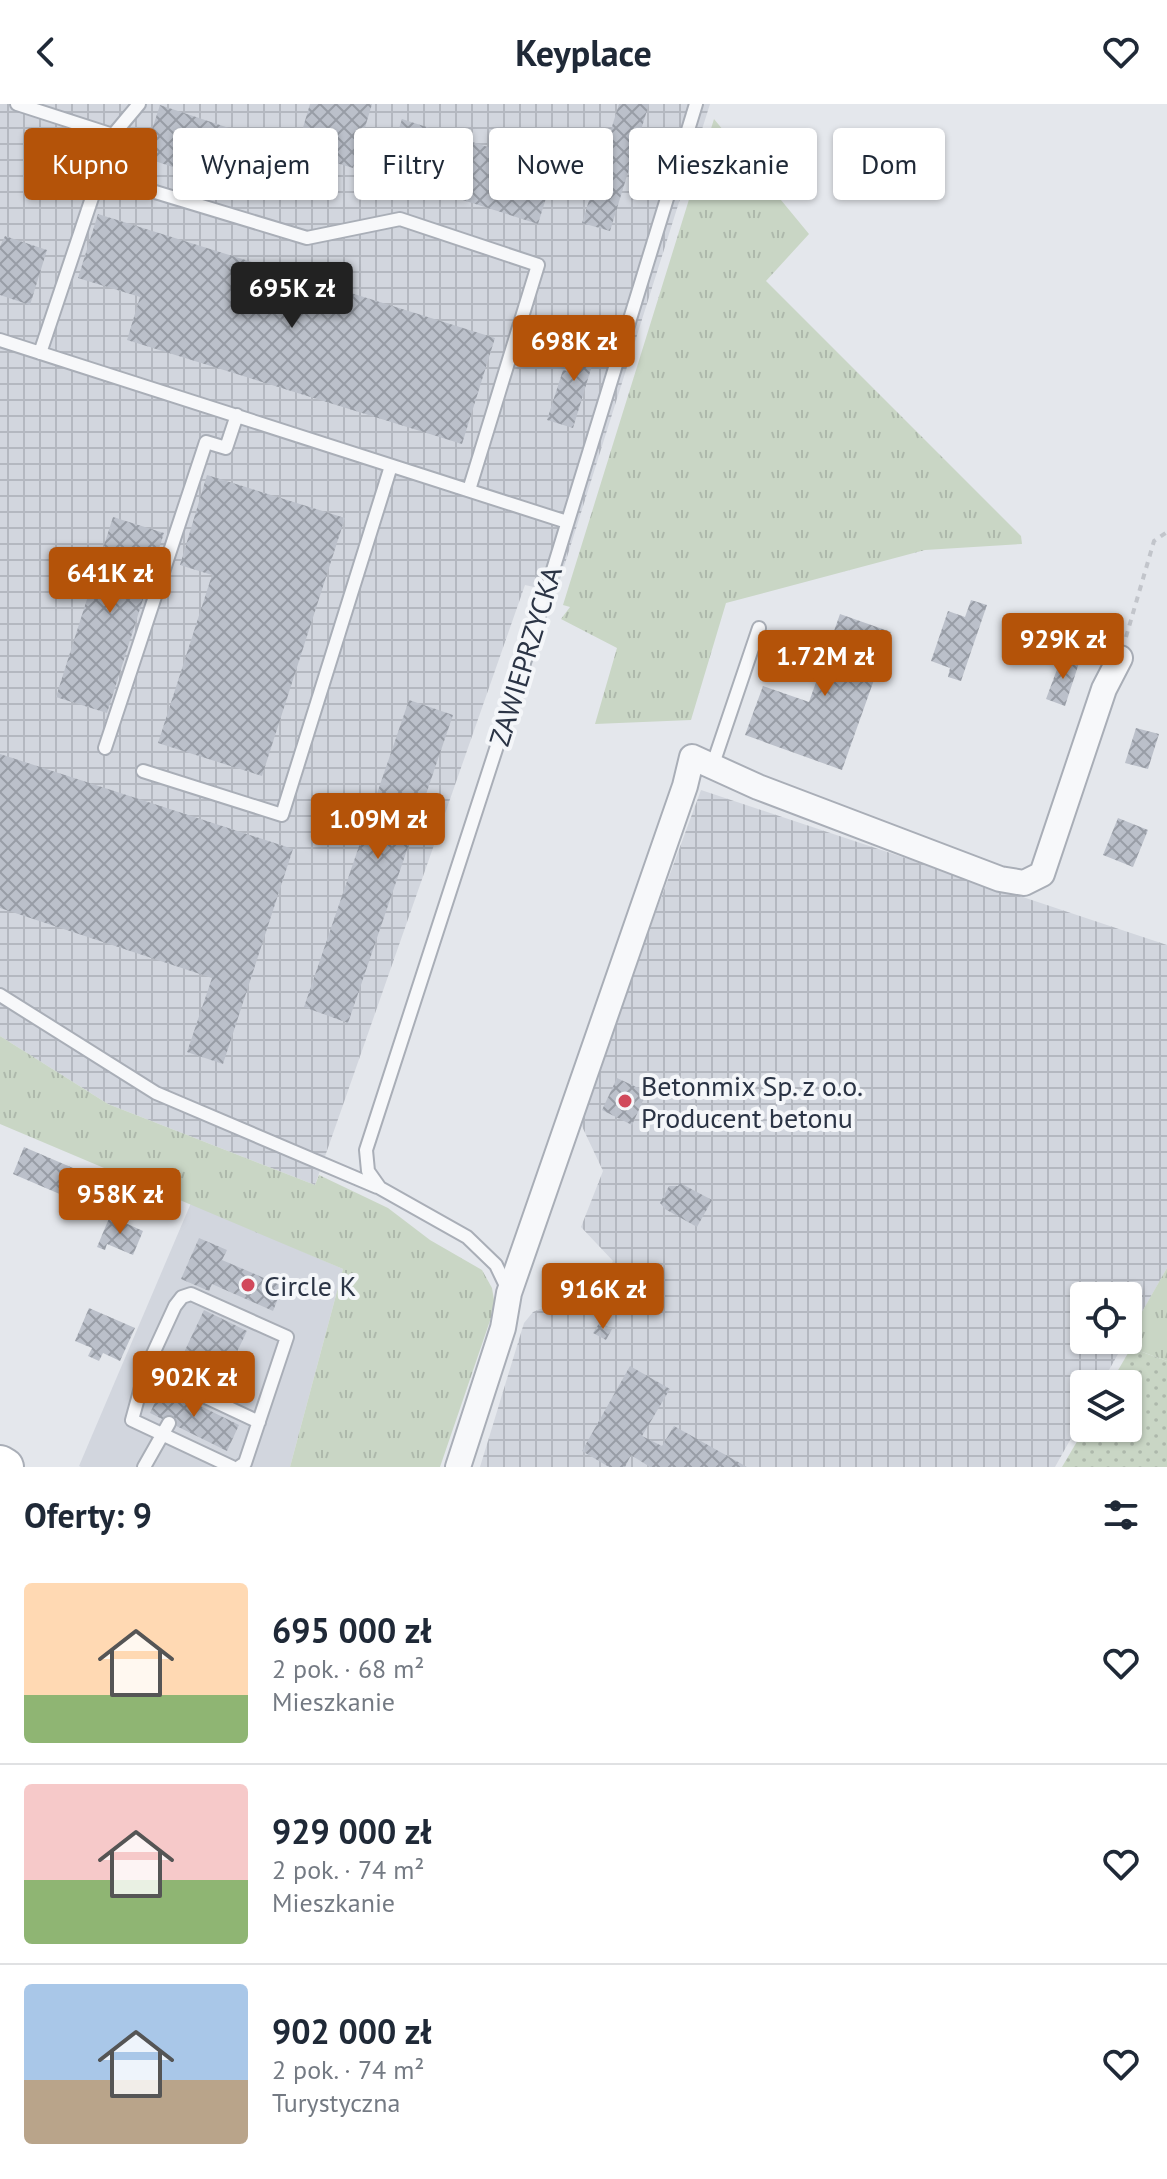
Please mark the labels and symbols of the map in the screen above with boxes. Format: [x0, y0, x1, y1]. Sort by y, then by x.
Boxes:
pin: 695K zł [218, 262, 366, 330]
pin: 698K zł [500, 315, 648, 383]
pin: 641K zł [36, 547, 184, 615]
street label: ZAWIEPRZYCKA [480, 561, 570, 750]
pin: 929K zł [989, 613, 1137, 681]
pin: 1.72M zł [742, 630, 908, 698]
pin: 1.09M zł [295, 793, 461, 861]
place label: Betonmix Sp. z o.o. Producent betonu [641, 1067, 863, 1136]
marker: Betonmix Sp. z o.o. Producent betonu [616, 1092, 634, 1110]
pin: 958K zł [46, 1168, 194, 1236]
pin: 916K zł [529, 1263, 677, 1331]
place label: Circle K [264, 1267, 357, 1304]
marker: Circle K [239, 1276, 257, 1294]
pin: 902K zł [120, 1351, 268, 1419]

